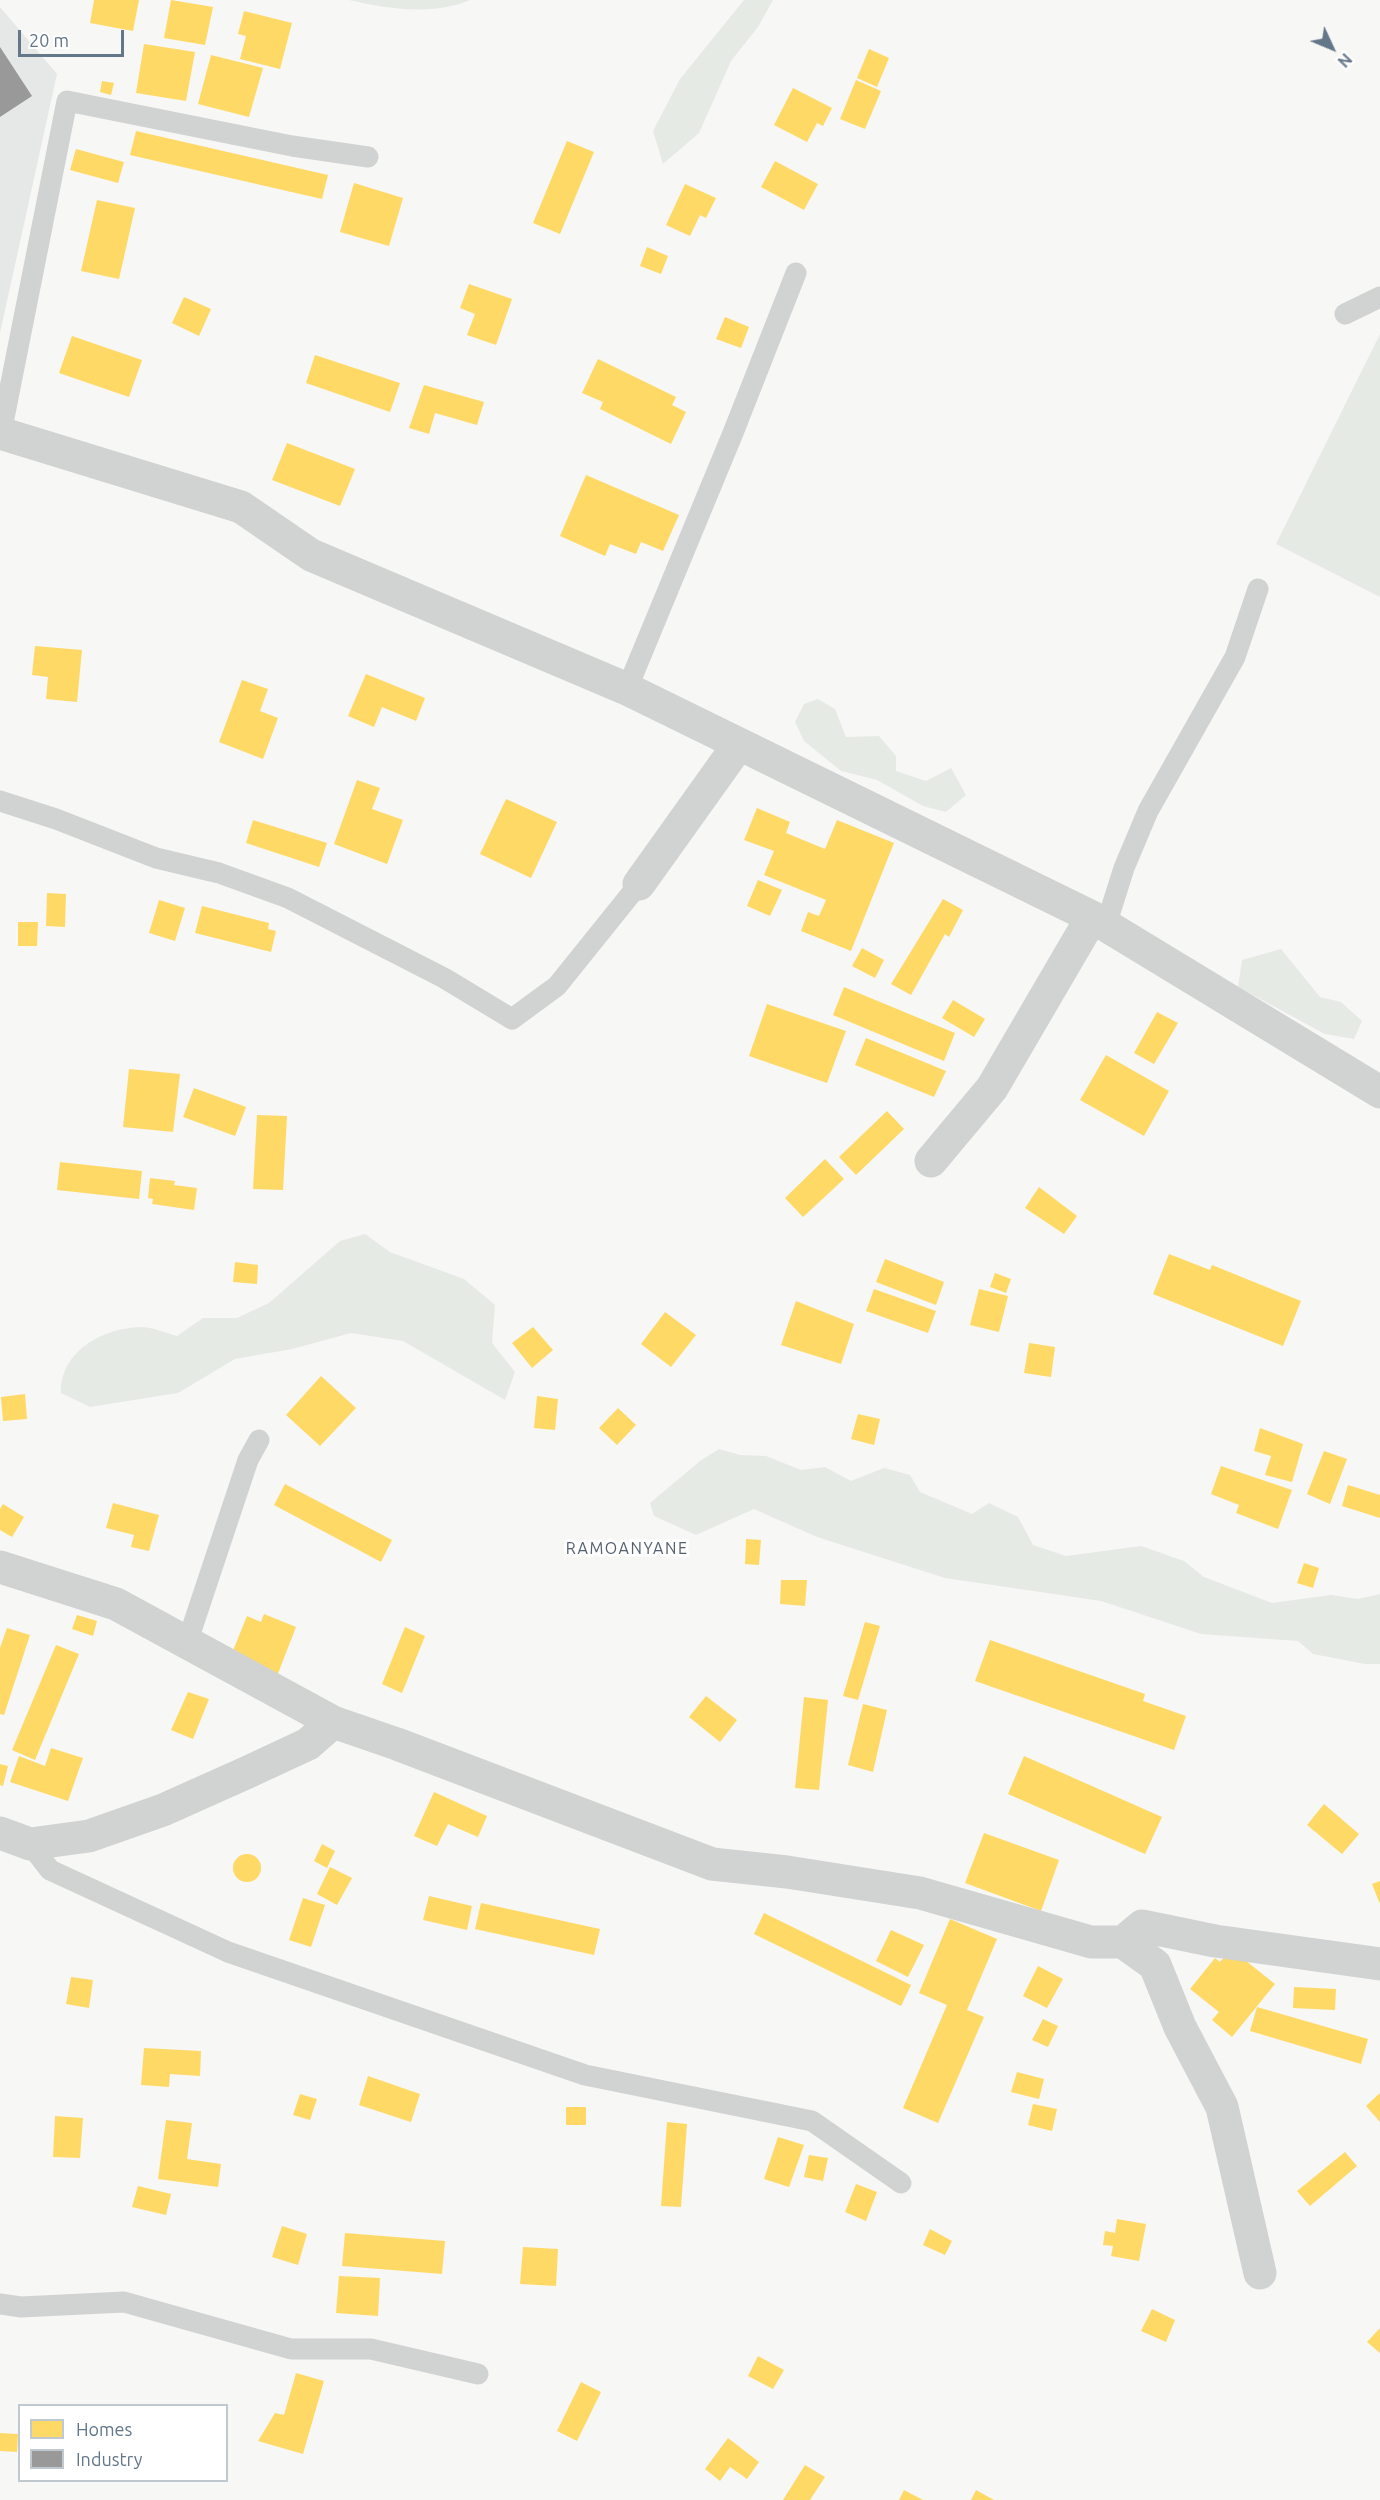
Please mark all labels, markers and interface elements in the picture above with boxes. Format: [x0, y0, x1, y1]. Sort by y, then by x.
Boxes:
scale bar [21, 18, 128, 56]
north arrow [1302, 18, 1362, 78]
text: 20 m [29, 30, 69, 50]
text: N [1334, 50, 1356, 71]
district label: RAMOANYANE [566, 1539, 688, 1559]
legend [18, 2404, 228, 2482]
text: Homes [76, 2419, 132, 2439]
text: Industry [76, 2449, 142, 2469]

